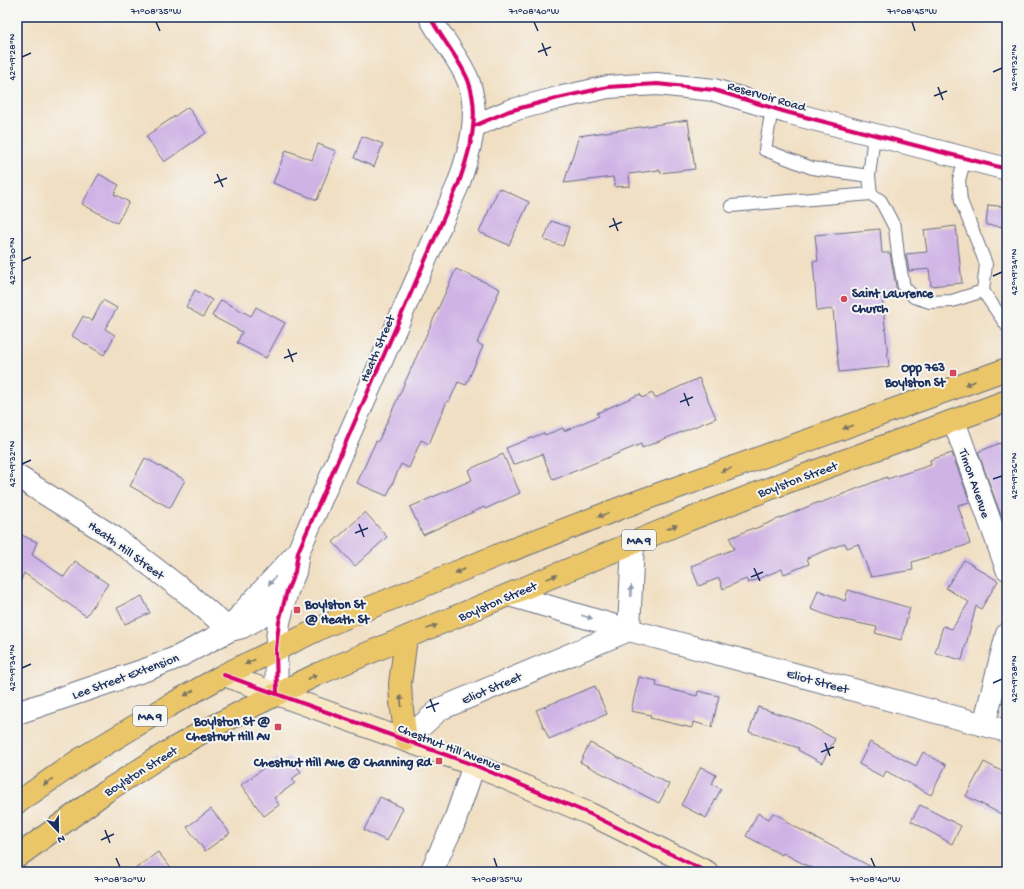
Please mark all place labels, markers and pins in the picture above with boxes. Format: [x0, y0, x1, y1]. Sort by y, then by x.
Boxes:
place label: Saint Lawrence Church [851, 287, 935, 317]
marker: Saint Lawrence Church [839, 294, 849, 304]
place label: Opp 763 Boylston St [884, 361, 947, 391]
marker: Opp 763 Boylston St [948, 368, 958, 378]
place label: Boylston St @ Heath St [304, 598, 371, 628]
marker: Boylston St @ Heath St [292, 605, 302, 615]
place label: Boylston St @ Chestnut Hill Av [185, 715, 270, 745]
marker: Boylston St @ Chestnut Hill Av [273, 722, 283, 732]
place label: Chestnut Hill Ave @ Channing Rd [253, 756, 432, 771]
marker: Chestnut Hill Ave @ Channing Rd [434, 756, 444, 766]

